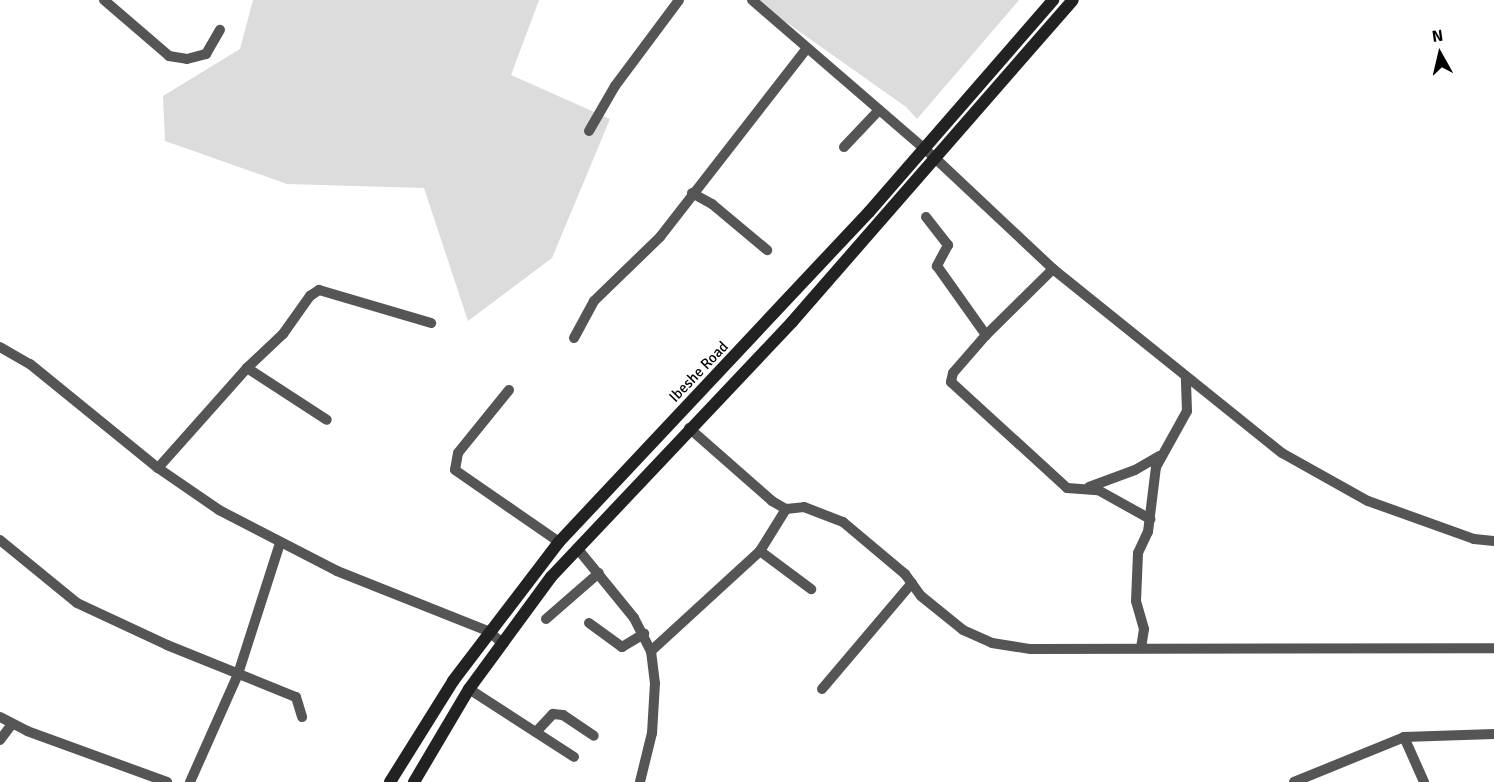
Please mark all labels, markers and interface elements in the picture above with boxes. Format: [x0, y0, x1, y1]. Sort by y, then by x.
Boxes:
north arrow [1410, 24, 1470, 84]
text: N [1431, 25, 1444, 47]
street label: Ibeshe Road [666, 338, 732, 406]

